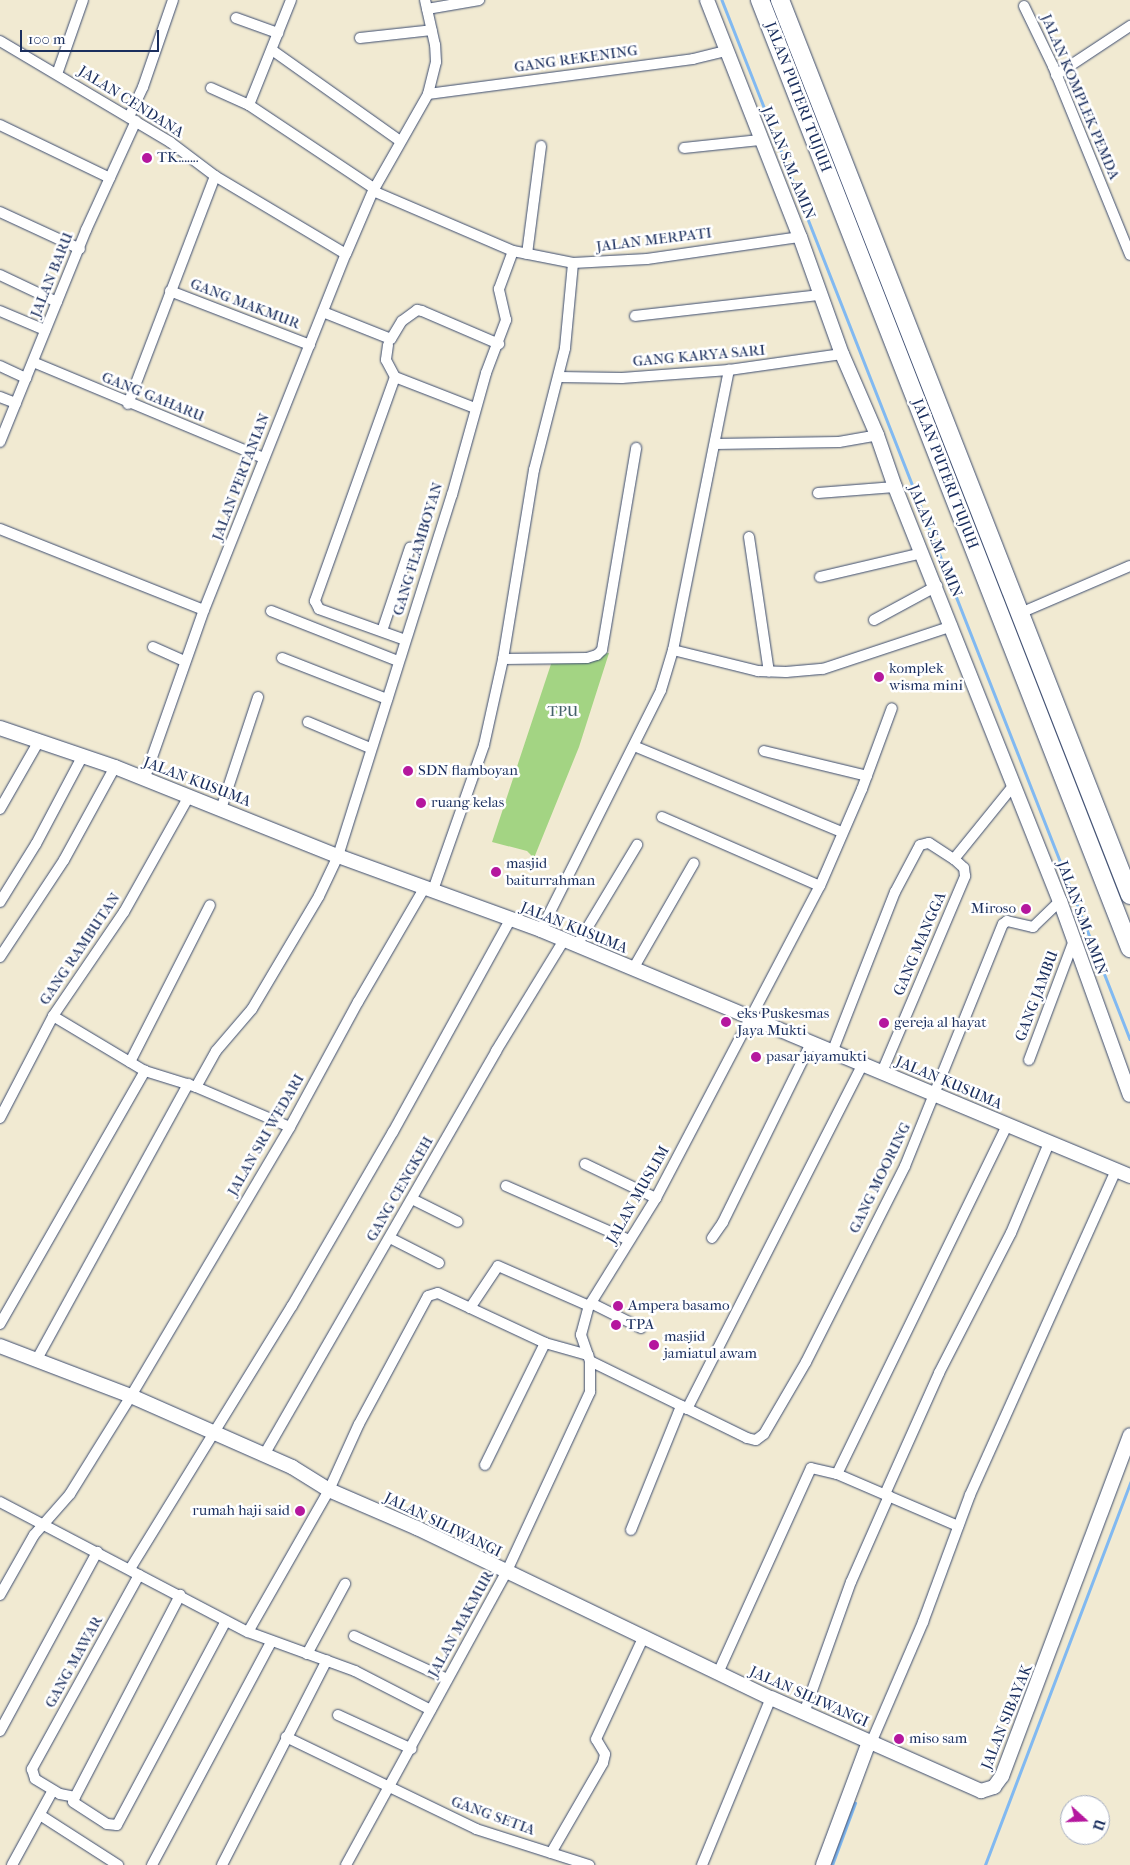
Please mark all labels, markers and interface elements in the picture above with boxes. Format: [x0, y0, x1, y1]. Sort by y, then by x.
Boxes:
street label: JALAN KOMPLEK PEMDA [1037, 11, 1123, 183]
street label: JALAN PUTERI TUJUH [761, 19, 835, 175]
scale bar [22, 20, 161, 52]
text: 100 m [28, 30, 66, 48]
street label: GANG REKENING [513, 41, 639, 77]
street label: JALAN CENDANA [75, 62, 187, 142]
street label: JALAN S.M. AMIN [757, 104, 819, 222]
place label: TK....... [157, 149, 199, 167]
marker: TK....... [141, 152, 153, 164]
street label: JALAN MERPATI [595, 224, 713, 256]
street label: JALAN BARU [27, 230, 77, 320]
street label: GANG MAKMUR [188, 275, 302, 333]
street label: GANG KARYA SARI [632, 341, 766, 371]
street label: GANG GAHARU [99, 368, 207, 426]
street label: JALAN PUTERI TUJUH [908, 396, 982, 552]
street label: JALAN PERTANIAN [208, 411, 274, 543]
street label: GANG FLAMBOYAN [389, 480, 447, 618]
street label: JALAN S.M. AMIN [904, 482, 966, 600]
place label: komplek wisma mini [889, 659, 963, 694]
marker: komplek wisma mini [873, 671, 885, 683]
park label: TPU [548, 703, 578, 721]
street label: JALAN KUSUMA [141, 753, 253, 811]
place label: SDN flamboyan [418, 762, 518, 780]
marker: SDN flamboyan [402, 765, 414, 777]
place label: ruang kelas [431, 794, 504, 812]
marker: ruang kelas [415, 797, 427, 809]
place label: masjid baiturrahman [506, 854, 595, 889]
street label: JALAN S.M. AMIN [1053, 859, 1111, 977]
marker: masjid baiturrahman [490, 866, 502, 878]
street label: GANG RAMBUTAN [36, 889, 124, 1009]
street label: GANG MANGGA [890, 889, 950, 999]
street label: JALAN KUSUMA [518, 898, 630, 958]
place label: Miroso [971, 900, 1016, 918]
marker: Miroso [1020, 903, 1032, 915]
street label: GANG JAMBU [1011, 948, 1063, 1044]
place label: eks Puskesmas Jaya Mukti [737, 1004, 829, 1039]
place label: gereja al hayat [894, 1014, 987, 1032]
marker: eks Puskesmas Jaya Mukti [719, 1015, 733, 1029]
marker: gereja al hayat [878, 1017, 890, 1029]
place label: pasar jayamukti [766, 1048, 867, 1066]
marker: pasar jayamukti [750, 1051, 762, 1063]
street label: JALAN KUSUMA [893, 1052, 1005, 1114]
street label: JALAN SRI WEDARI [224, 1071, 308, 1199]
street label: GANG MOORING [845, 1120, 915, 1236]
street label: GANG CENGKEH [363, 1133, 437, 1245]
street label: JALAN MUSLIM [603, 1143, 673, 1247]
place label: Ampera basamo [628, 1297, 730, 1315]
marker: Ampera basamo [612, 1300, 624, 1312]
place label: TPA [626, 1316, 654, 1334]
marker: TPA [610, 1319, 622, 1331]
place label: masjid jamiatul awam [664, 1327, 757, 1362]
marker: masjid jamiatul awam [648, 1339, 660, 1351]
street label: JALAN SILIWANGI [381, 1489, 505, 1561]
place label: rumah haji said [192, 1502, 290, 1520]
marker: rumah haji said [294, 1505, 306, 1517]
street label: JALAN MAKMUR [424, 1567, 498, 1681]
street label: GANG MAWAR [41, 1613, 107, 1711]
street label: JALAN SIBAYAK [978, 1662, 1036, 1772]
street label: JALAN SILIWANGI [747, 1663, 871, 1731]
place label: miso sam [909, 1730, 967, 1748]
marker: miso sam [893, 1733, 905, 1745]
street label: GANG SETIA [449, 1792, 537, 1840]
north arrow [1060, 1795, 1110, 1845]
text: U [1089, 1817, 1108, 1833]

